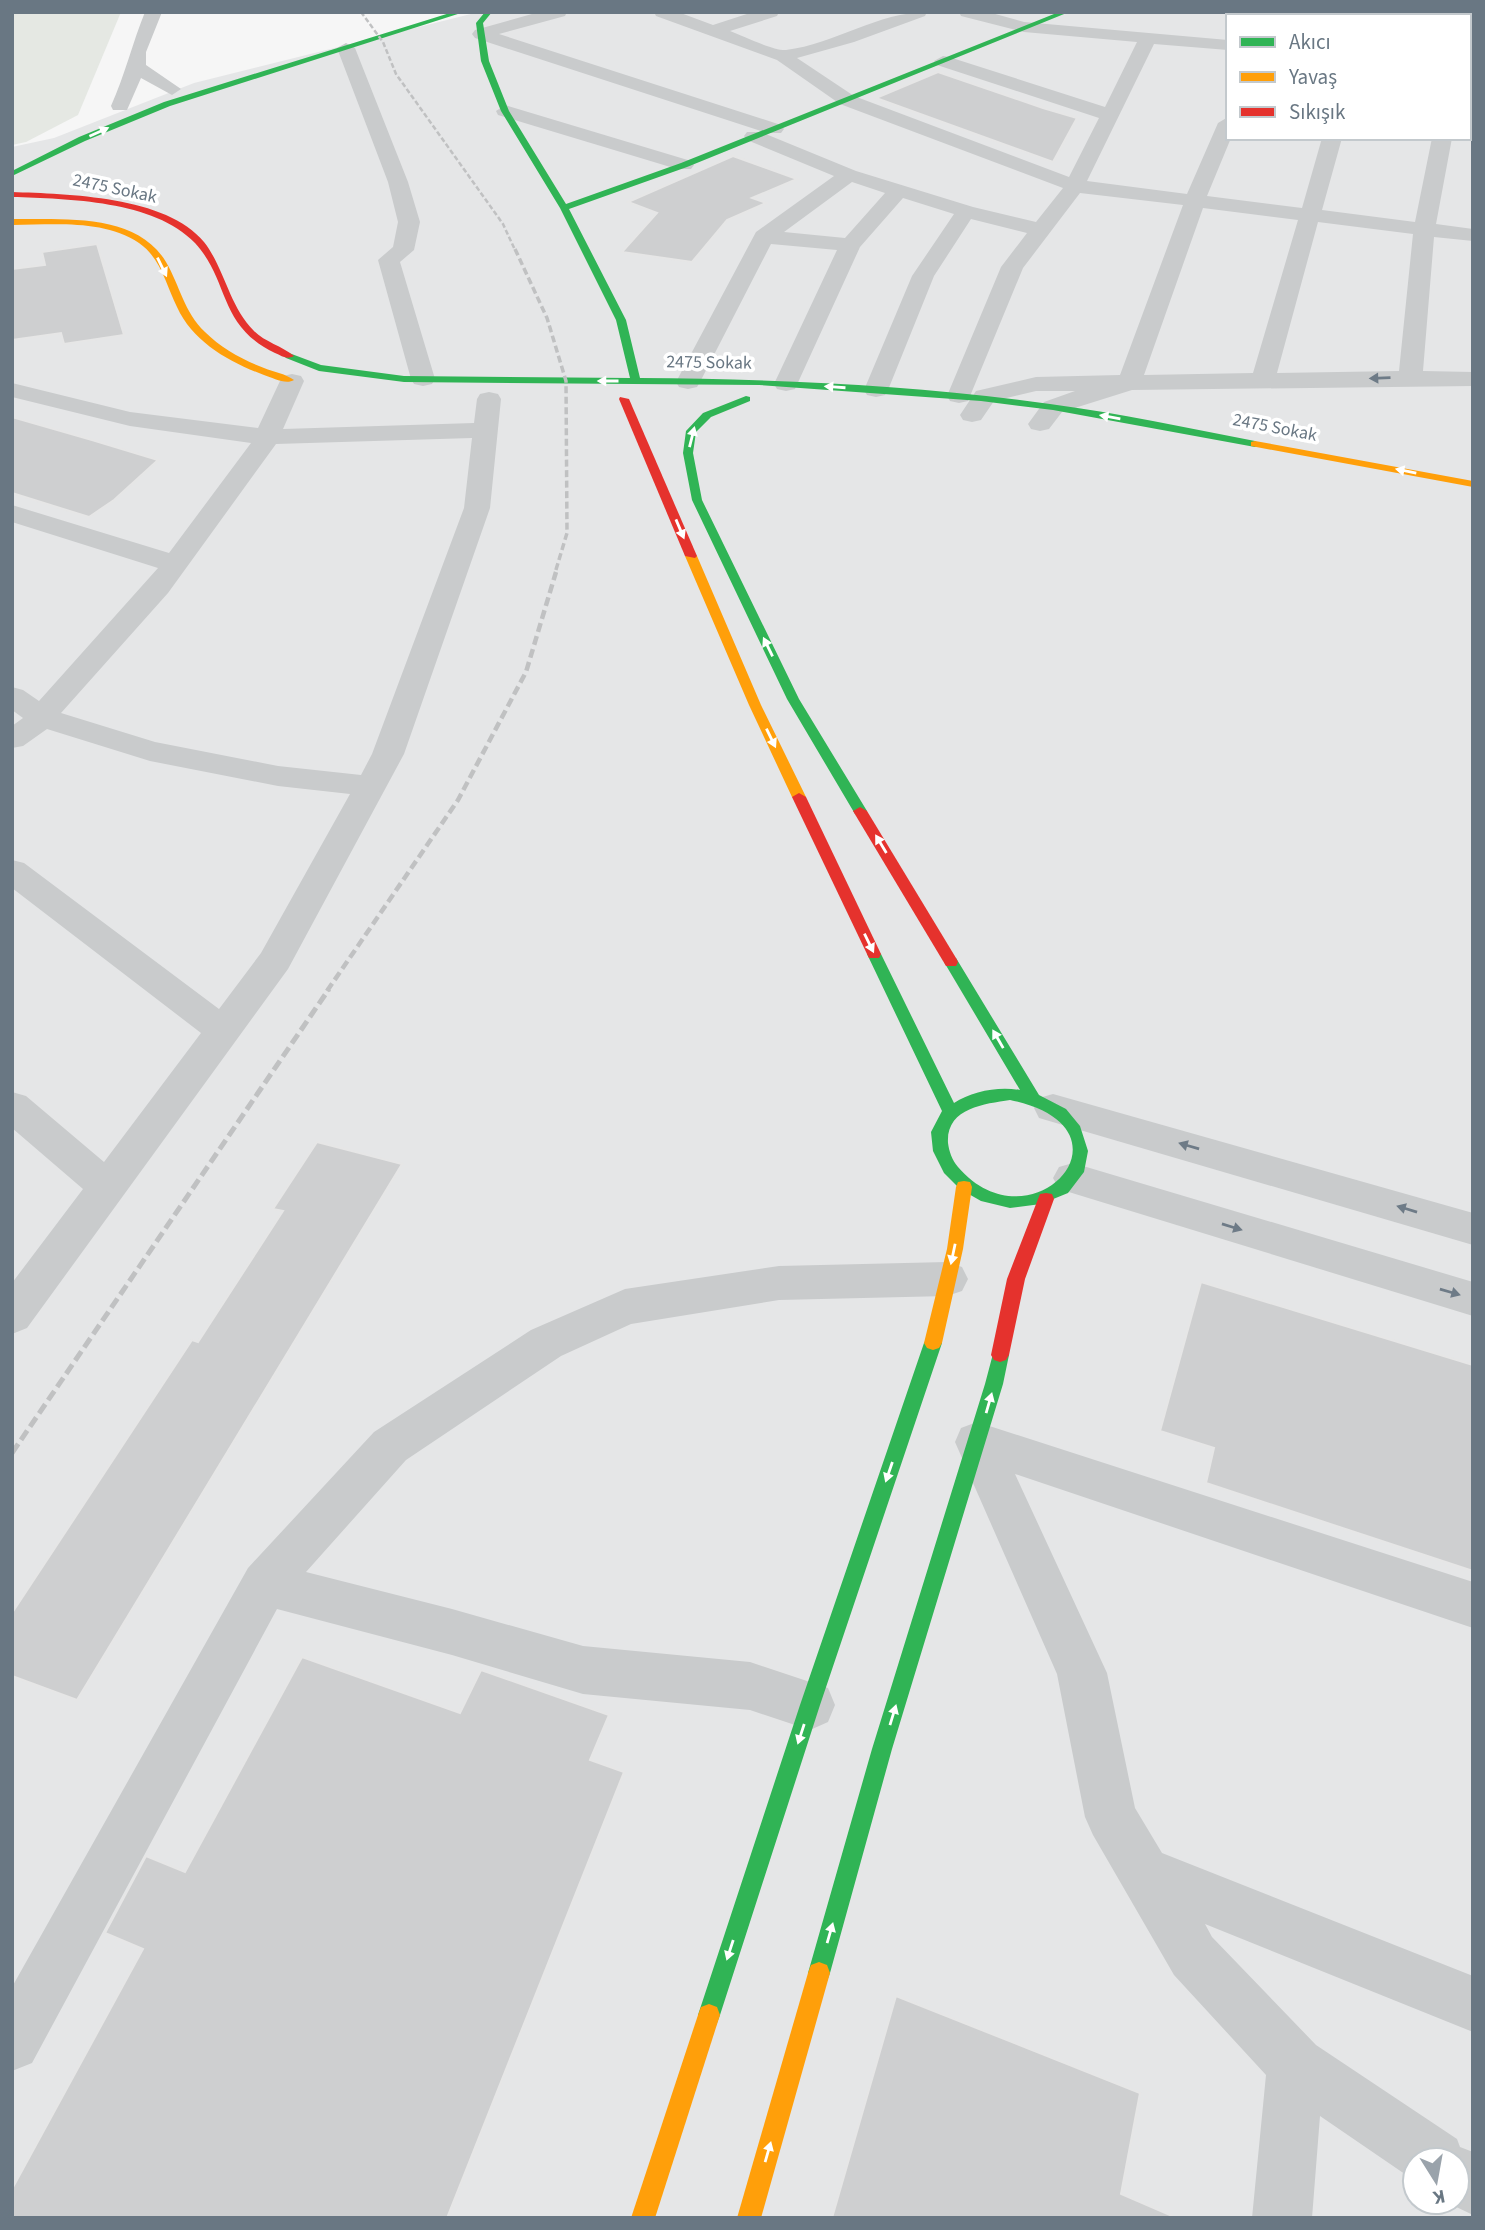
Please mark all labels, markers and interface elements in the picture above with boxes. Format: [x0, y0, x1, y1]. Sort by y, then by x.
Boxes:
legend [1226, 14, 1471, 140]
text: Akıcı [1289, 27, 1331, 57]
text: Yavaş [1288, 62, 1337, 92]
text: Sıkışık [1289, 97, 1346, 127]
one-way arrow [89, 126, 110, 137]
street label: 2475 Sokak [70, 167, 159, 210]
one-way arrow [157, 257, 168, 277]
street label: 2475 Sokak [666, 349, 752, 376]
one-way arrow [1369, 373, 1391, 384]
one-way arrow [596, 375, 618, 387]
one-way arrow [824, 382, 846, 393]
street label: 2475 Sokak [1231, 407, 1319, 448]
one-way arrow [1098, 411, 1120, 422]
one-way arrow [687, 426, 698, 448]
one-way arrow [1395, 465, 1417, 476]
one-way arrow [674, 519, 685, 540]
one-way arrow [762, 637, 773, 657]
one-way arrow [765, 727, 776, 748]
one-way arrow [875, 834, 887, 853]
one-way arrow [863, 933, 875, 953]
one-way arrow [992, 1029, 1004, 1049]
one-way arrow [1178, 1141, 1199, 1151]
one-way arrow [1397, 1204, 1418, 1214]
one-way arrow [1222, 1222, 1243, 1232]
one-way arrow [948, 1243, 959, 1265]
one-way arrow [1440, 1288, 1461, 1298]
one-way arrow [984, 1393, 994, 1414]
one-way arrow [884, 1462, 894, 1483]
one-way arrow [888, 1704, 898, 1725]
one-way arrow [795, 1723, 805, 1744]
one-way arrow [825, 1922, 836, 1944]
one-way arrow [724, 1940, 735, 1961]
one-way arrow [763, 2141, 774, 2163]
north arrow [1401, 2146, 1471, 2216]
text: K [1430, 2182, 1447, 2211]

